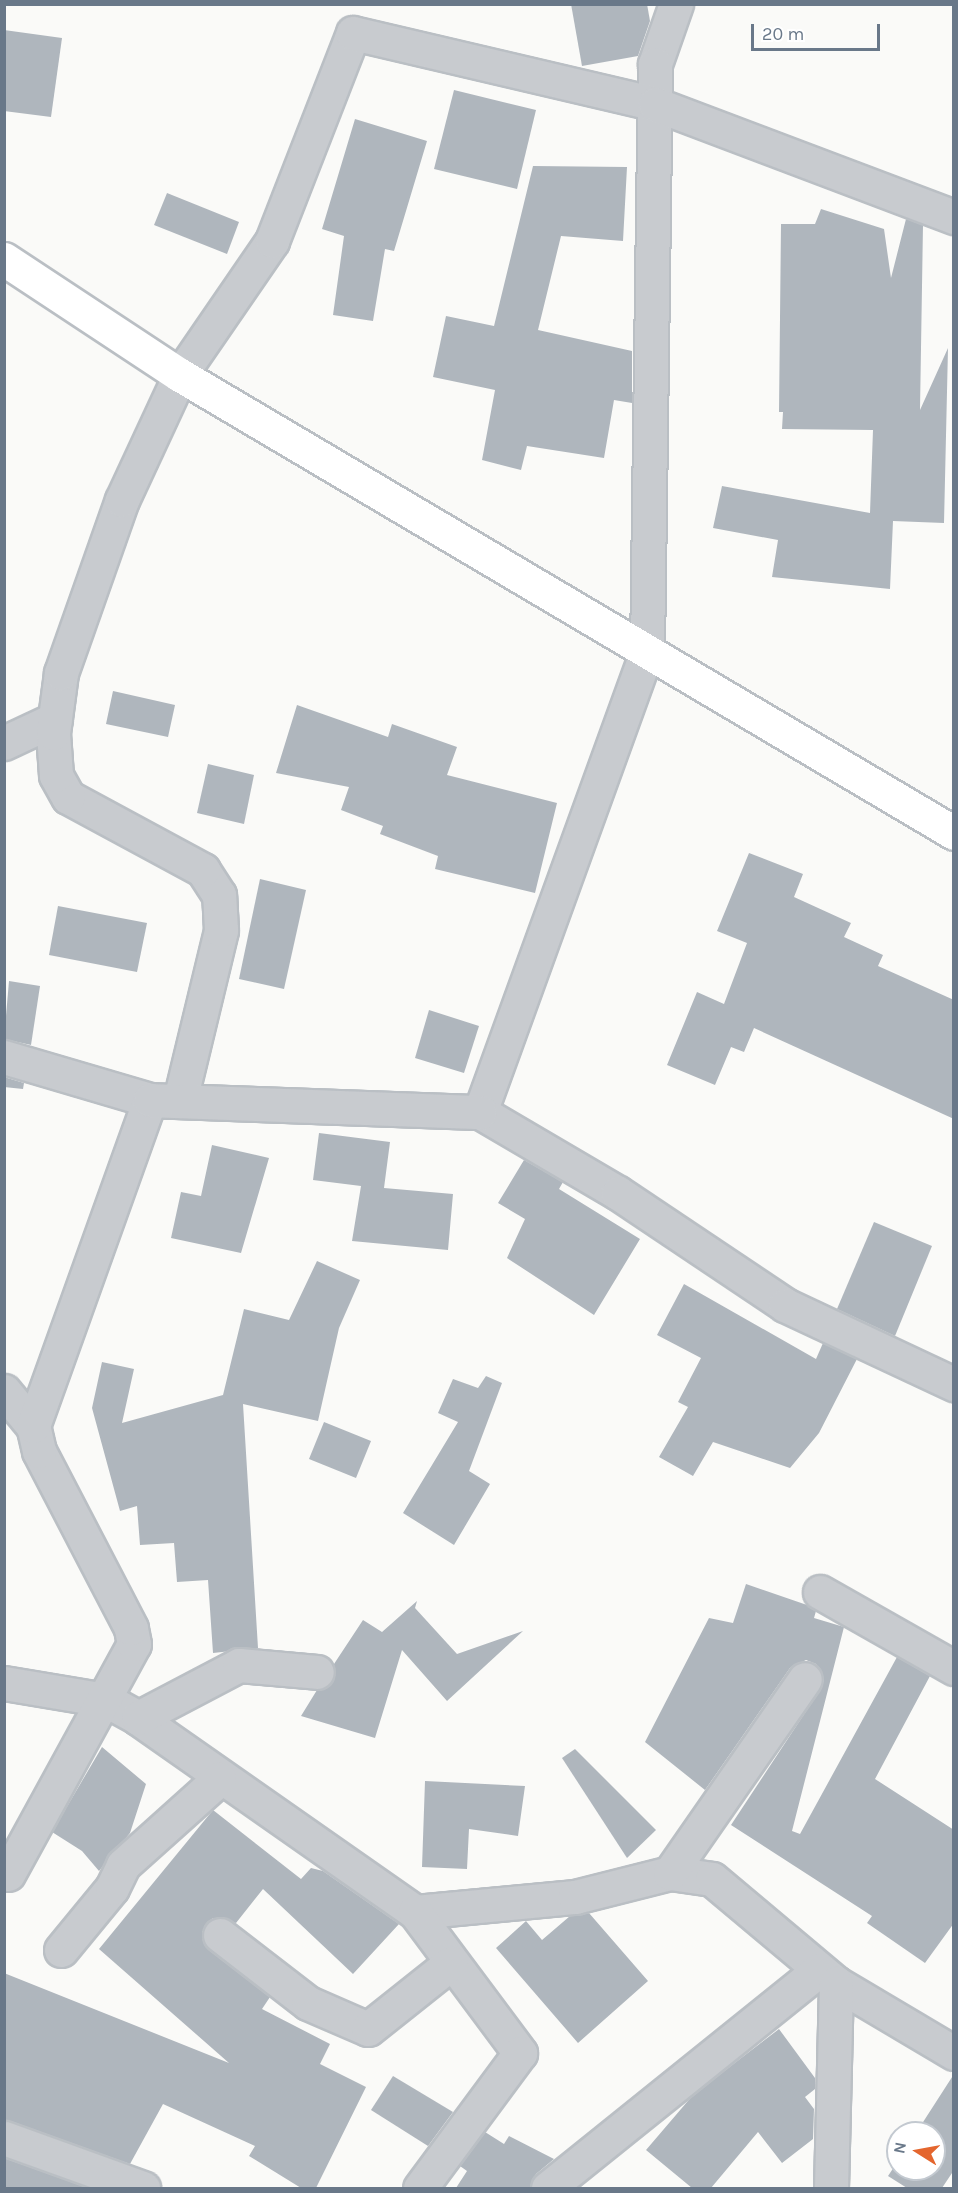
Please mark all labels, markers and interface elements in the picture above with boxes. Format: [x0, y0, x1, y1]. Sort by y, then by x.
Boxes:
scale bar [754, 12, 883, 50]
text: 20 m [762, 23, 804, 45]
north arrow [886, 2121, 946, 2181]
text: N [889, 2140, 910, 2155]

